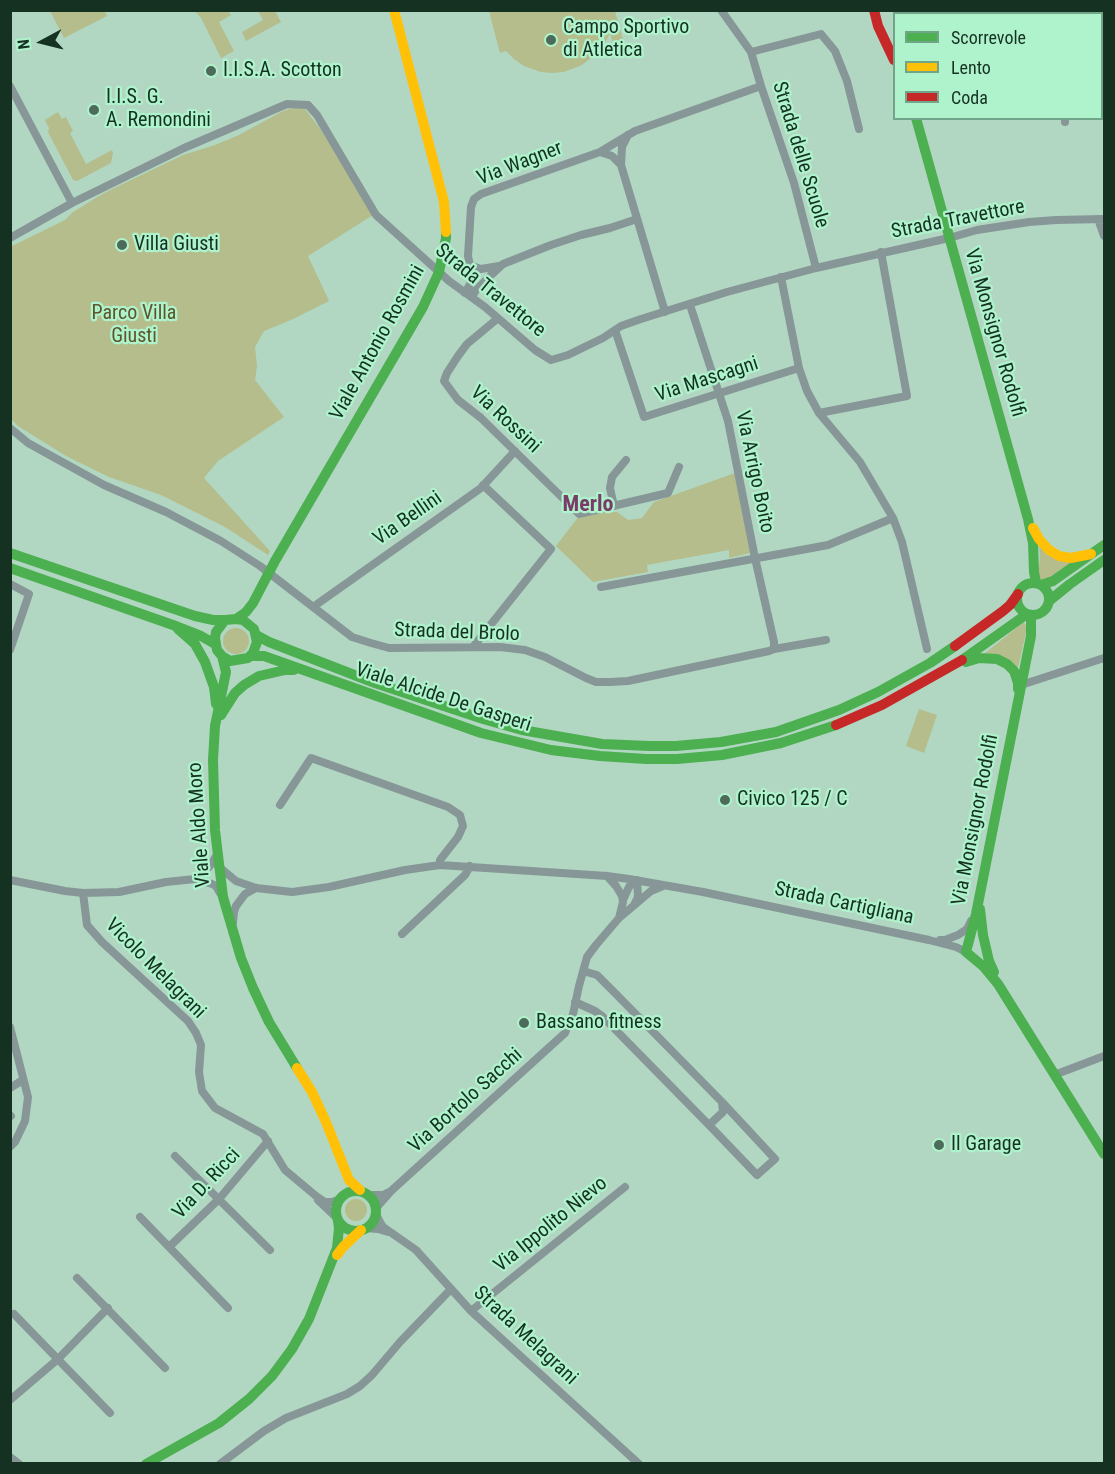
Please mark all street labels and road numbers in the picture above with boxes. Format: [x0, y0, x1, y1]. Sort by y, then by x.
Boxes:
street label: Strada delle Scuole [766, 79, 834, 231]
street label: Via Wagner [474, 137, 566, 191]
street label: Strada Travettore [889, 195, 1027, 245]
street label: Strada Travettore [430, 239, 550, 343]
street label: Via Monsignor Rodolfi [959, 246, 1029, 420]
street label: Viale Antonio Rosmini [325, 261, 431, 425]
street label: Via Mascagni [653, 352, 761, 408]
street label: Via Rossini [465, 381, 545, 459]
street label: Via Arrigo Boito [729, 409, 779, 535]
street label: Via Bellini [369, 487, 447, 551]
street label: Strada del Brolo [394, 619, 520, 647]
street label: Viale Alcide De Gasperi [352, 658, 534, 738]
street label: Via Monsignor Rodolfi [948, 732, 1004, 908]
street label: Viale Aldo Moro [184, 761, 216, 889]
street label: Strada Cartigliana [772, 878, 916, 930]
street label: Vicolo Melagrani [100, 914, 210, 1024]
street label: Via Bortolo Sacchi [404, 1044, 528, 1158]
street label: Via D. Ricci [168, 1143, 246, 1225]
street label: Via Ippolito Nievo [489, 1172, 613, 1278]
street label: Strada Melagrani [468, 1282, 582, 1390]

